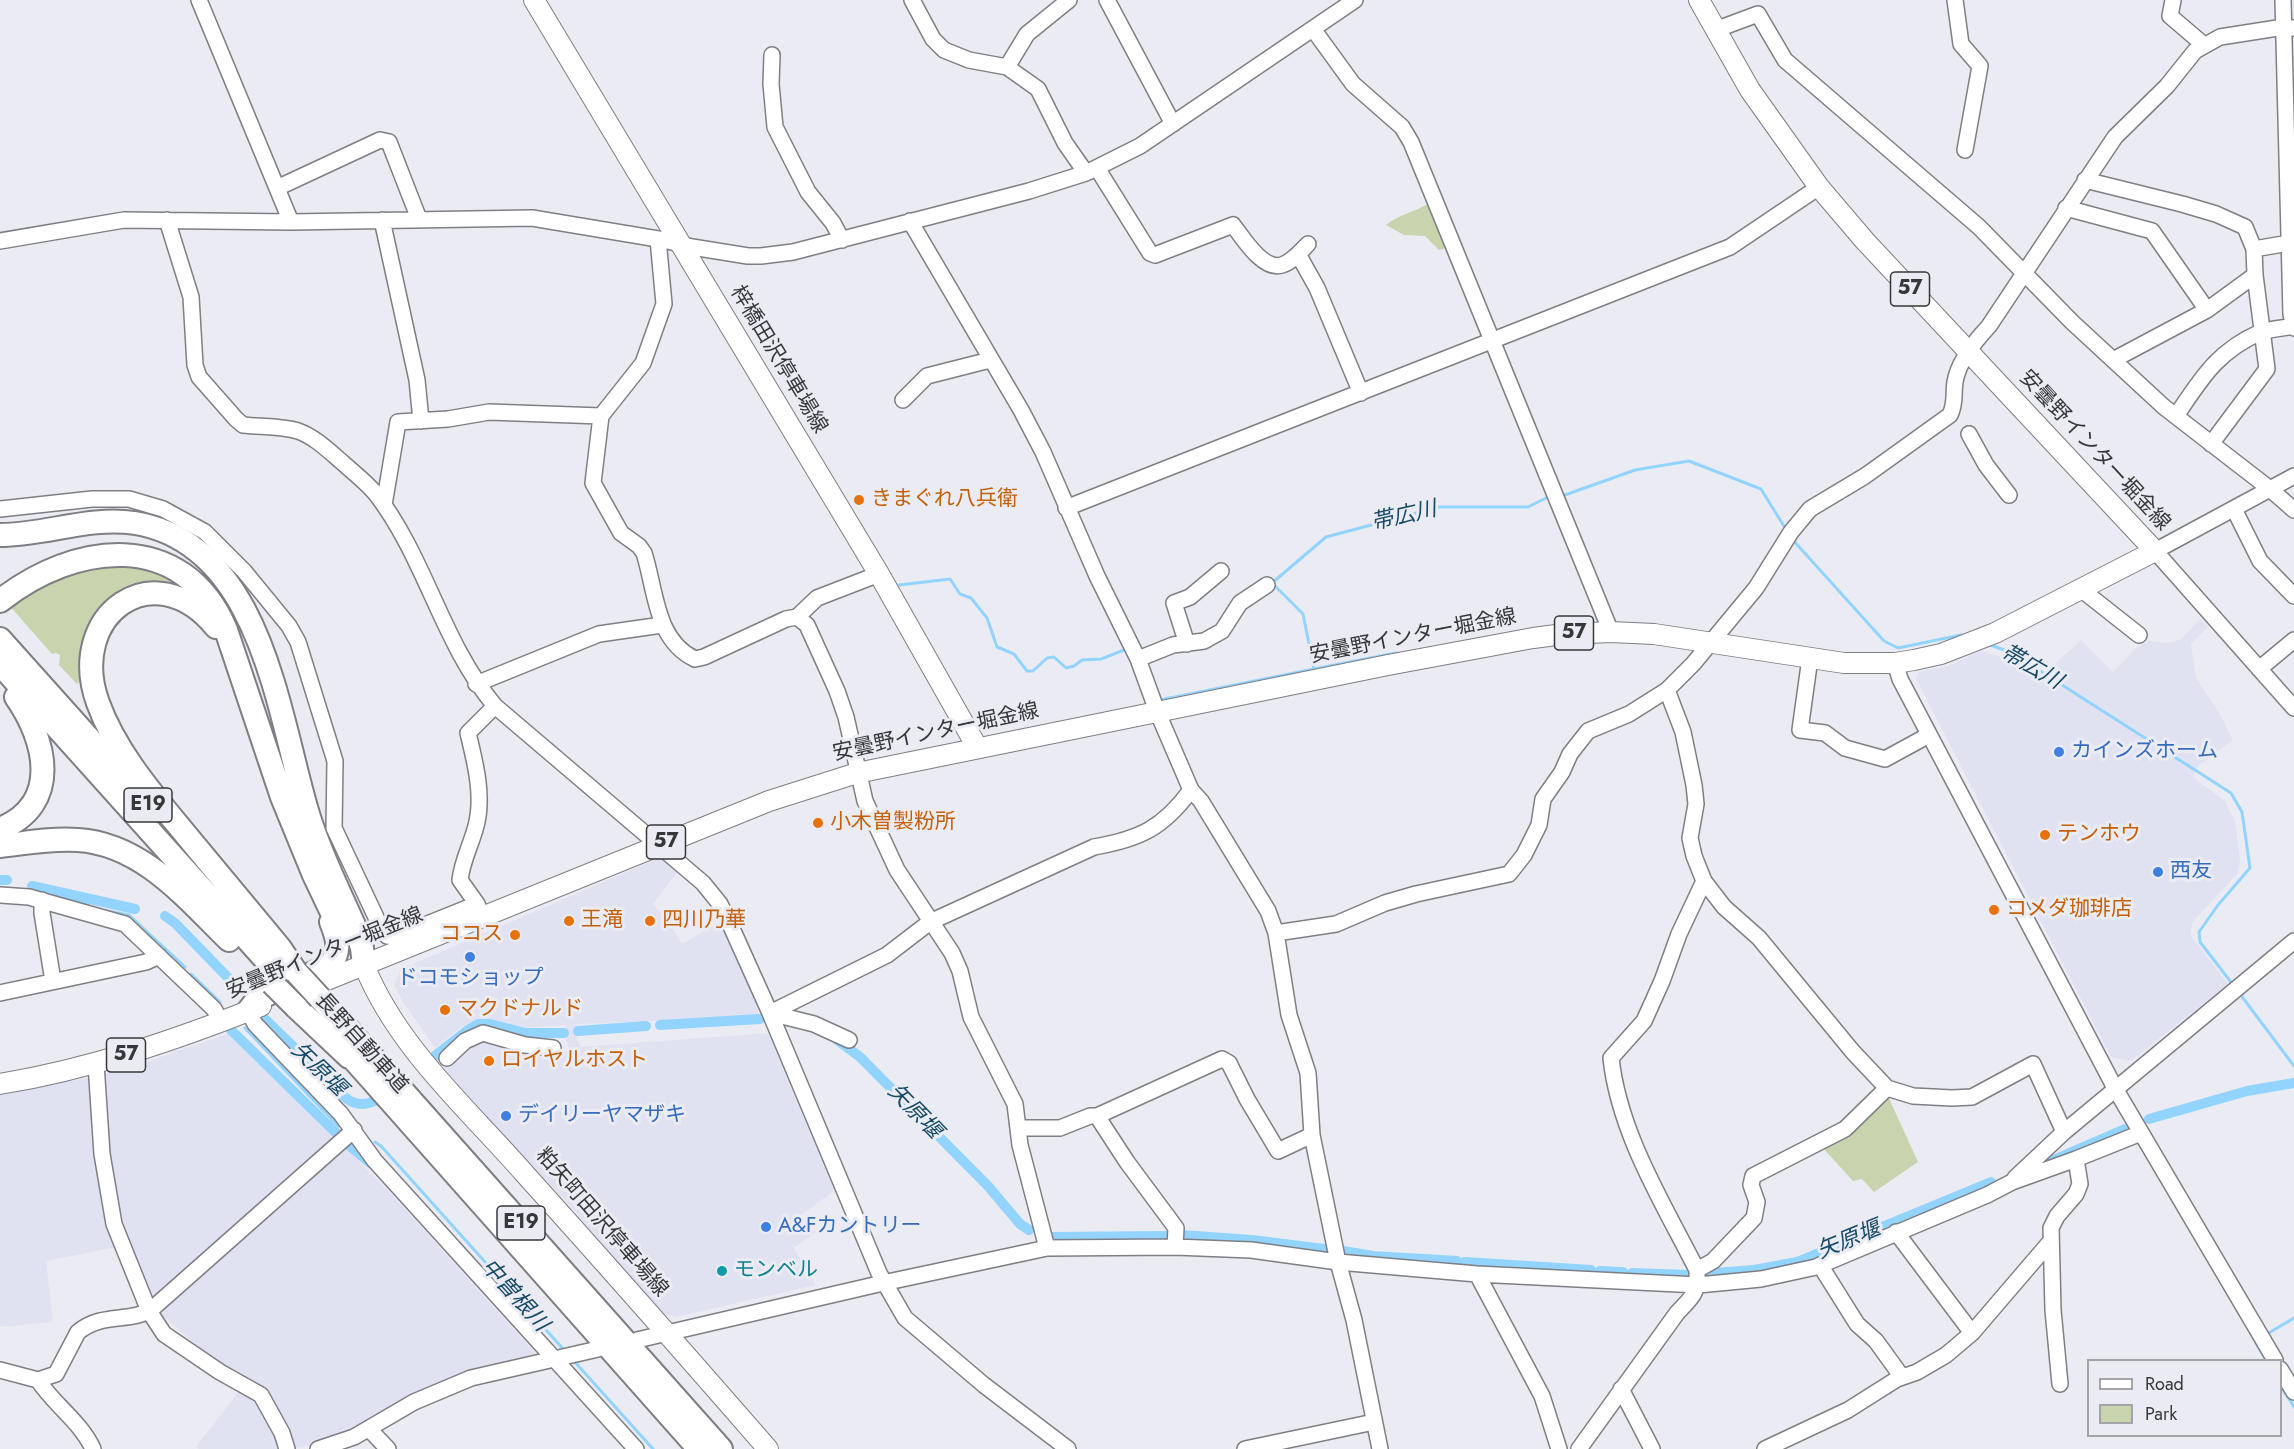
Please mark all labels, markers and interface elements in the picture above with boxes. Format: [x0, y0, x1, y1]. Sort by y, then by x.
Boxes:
road number: 57 [1890, 272, 1930, 306]
street label: 梓橋田沢停車場線 [724, 282, 832, 438]
street label: 安曇野インター堀金線 [2013, 366, 2175, 536]
place label: きまぐれ八兵衛 [871, 487, 1018, 513]
marker: きまぐれ八兵衛 [852, 493, 866, 507]
water label: 帯広川 [1369, 497, 1439, 537]
street label: 安曇野インター堀金線 [1308, 605, 1518, 669]
road number: 57 [1554, 616, 1594, 650]
water label: 帯広川 [1996, 640, 2066, 696]
street label: 安曇野インター堀金線 [831, 699, 1041, 767]
place label: カインズホーム [2071, 739, 2218, 765]
marker: カインズホーム [2052, 745, 2066, 759]
road number: E19 [124, 788, 172, 822]
place label: 小木曽製粉所 [830, 810, 956, 836]
marker: 小木曽製粉所 [811, 816, 825, 830]
place label: テンホウ [2057, 822, 2141, 848]
road number: 57 [646, 825, 686, 859]
marker: テンホウ [2038, 828, 2052, 842]
place label: 西友 [2170, 859, 2212, 885]
marker: 西友 [2151, 865, 2165, 879]
place label: コメダ珈琲店 [2006, 897, 2132, 923]
street label: 安曇野インター堀金線 [223, 903, 427, 1005]
marker: コメダ珈琲店 [1987, 903, 2001, 917]
place label: 王滝 [581, 908, 623, 934]
place label: 四川乃華 [662, 908, 746, 934]
marker: 王滝 [562, 914, 576, 928]
marker: 四川乃華 [643, 914, 657, 928]
place label: ココス [440, 922, 503, 948]
marker: ココス [508, 928, 522, 942]
marker: ドコモショップ [463, 950, 477, 964]
place label: ドコモショップ [397, 966, 543, 992]
street label: 長野自動車道 [309, 989, 413, 1099]
place label: マクドナルド [457, 997, 583, 1023]
marker: マクドナルド [438, 1003, 452, 1017]
road number: 57 [106, 1038, 146, 1072]
water label: 矢原堰 [285, 1038, 351, 1102]
place label: ロイヤルホスト [501, 1048, 648, 1074]
marker: ロイヤルホスト [482, 1054, 496, 1068]
water label: 矢原堰 [882, 1079, 946, 1145]
place label: デイリーヤマザキ [518, 1103, 686, 1129]
marker: デイリーヤマザキ [499, 1109, 513, 1123]
street label: 粕矢町田沢停車場線 [529, 1143, 673, 1303]
road number: E19 [497, 1206, 545, 1240]
place label: A&Fカントリー [778, 1214, 922, 1240]
water label: 矢原堰 [1813, 1216, 1885, 1266]
marker: A&Fカントリー [759, 1220, 773, 1234]
water label: 中曽根川 [475, 1254, 553, 1338]
place label: モンベル [734, 1258, 818, 1284]
marker: モンベル [715, 1264, 729, 1278]
legend [2087, 1359, 2282, 1437]
text: Road [2145, 1371, 2184, 1397]
text: Park [2145, 1401, 2177, 1427]

